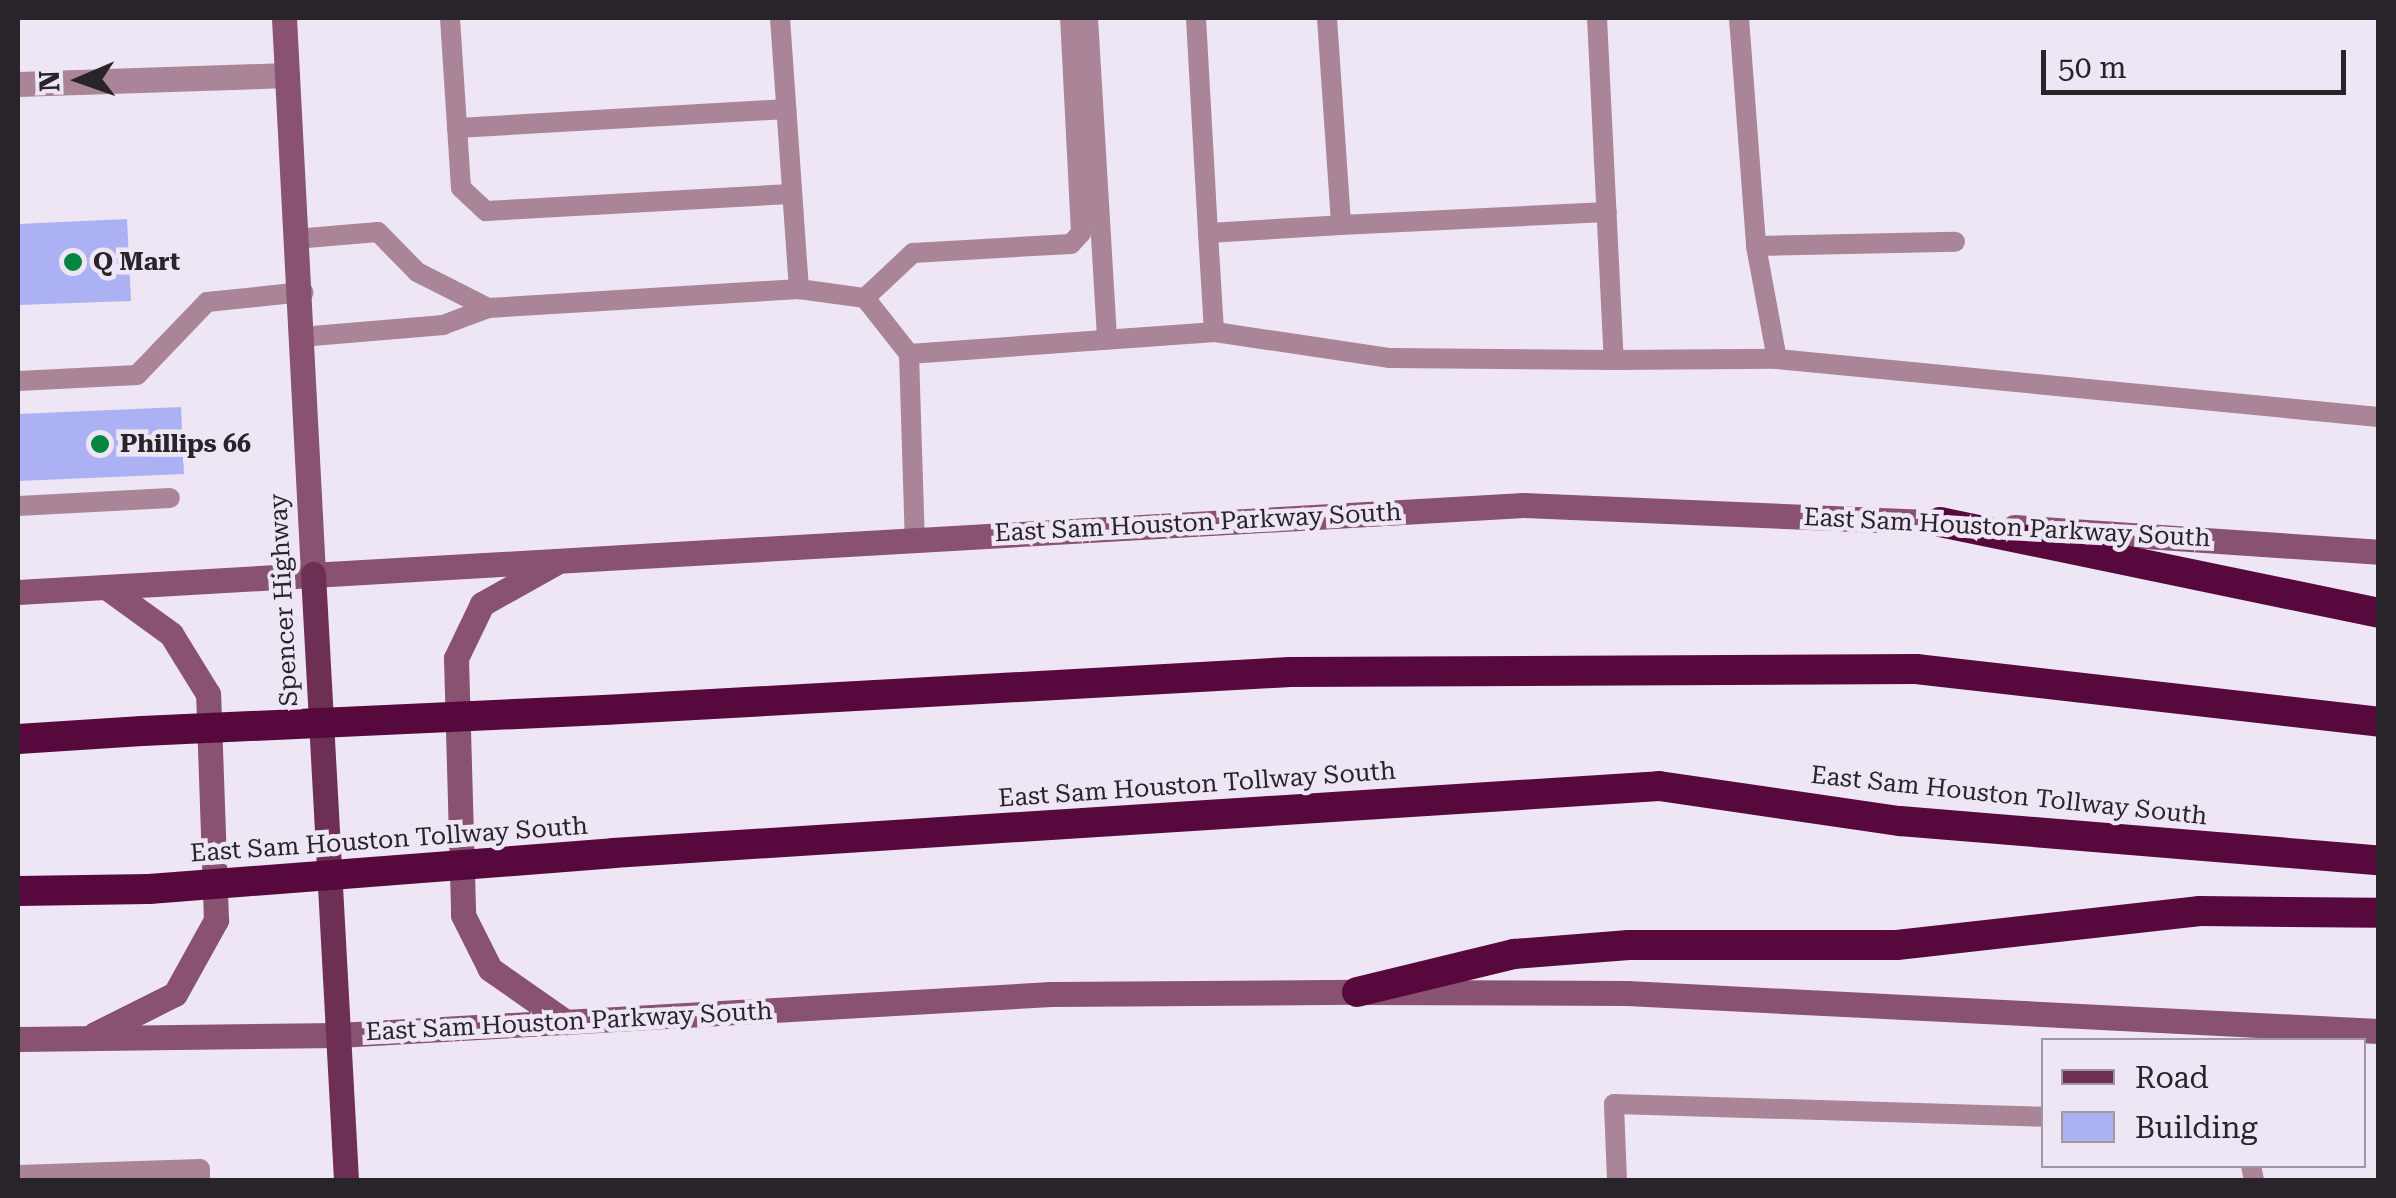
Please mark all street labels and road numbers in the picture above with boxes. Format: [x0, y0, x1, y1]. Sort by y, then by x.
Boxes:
street label: Spencer Highway [263, 493, 305, 707]
street label: East Sam Houston Parkway South [994, 497, 1402, 549]
street label: East Sam Houston Parkway South [1803, 502, 2211, 554]
street label: East Sam Houston Tollway South [997, 756, 1397, 814]
street label: East Sam Houston Tollway South [1809, 760, 2209, 832]
street label: East Sam Houston Tollway South [189, 811, 589, 869]
street label: East Sam Houston Parkway South [365, 996, 773, 1048]

